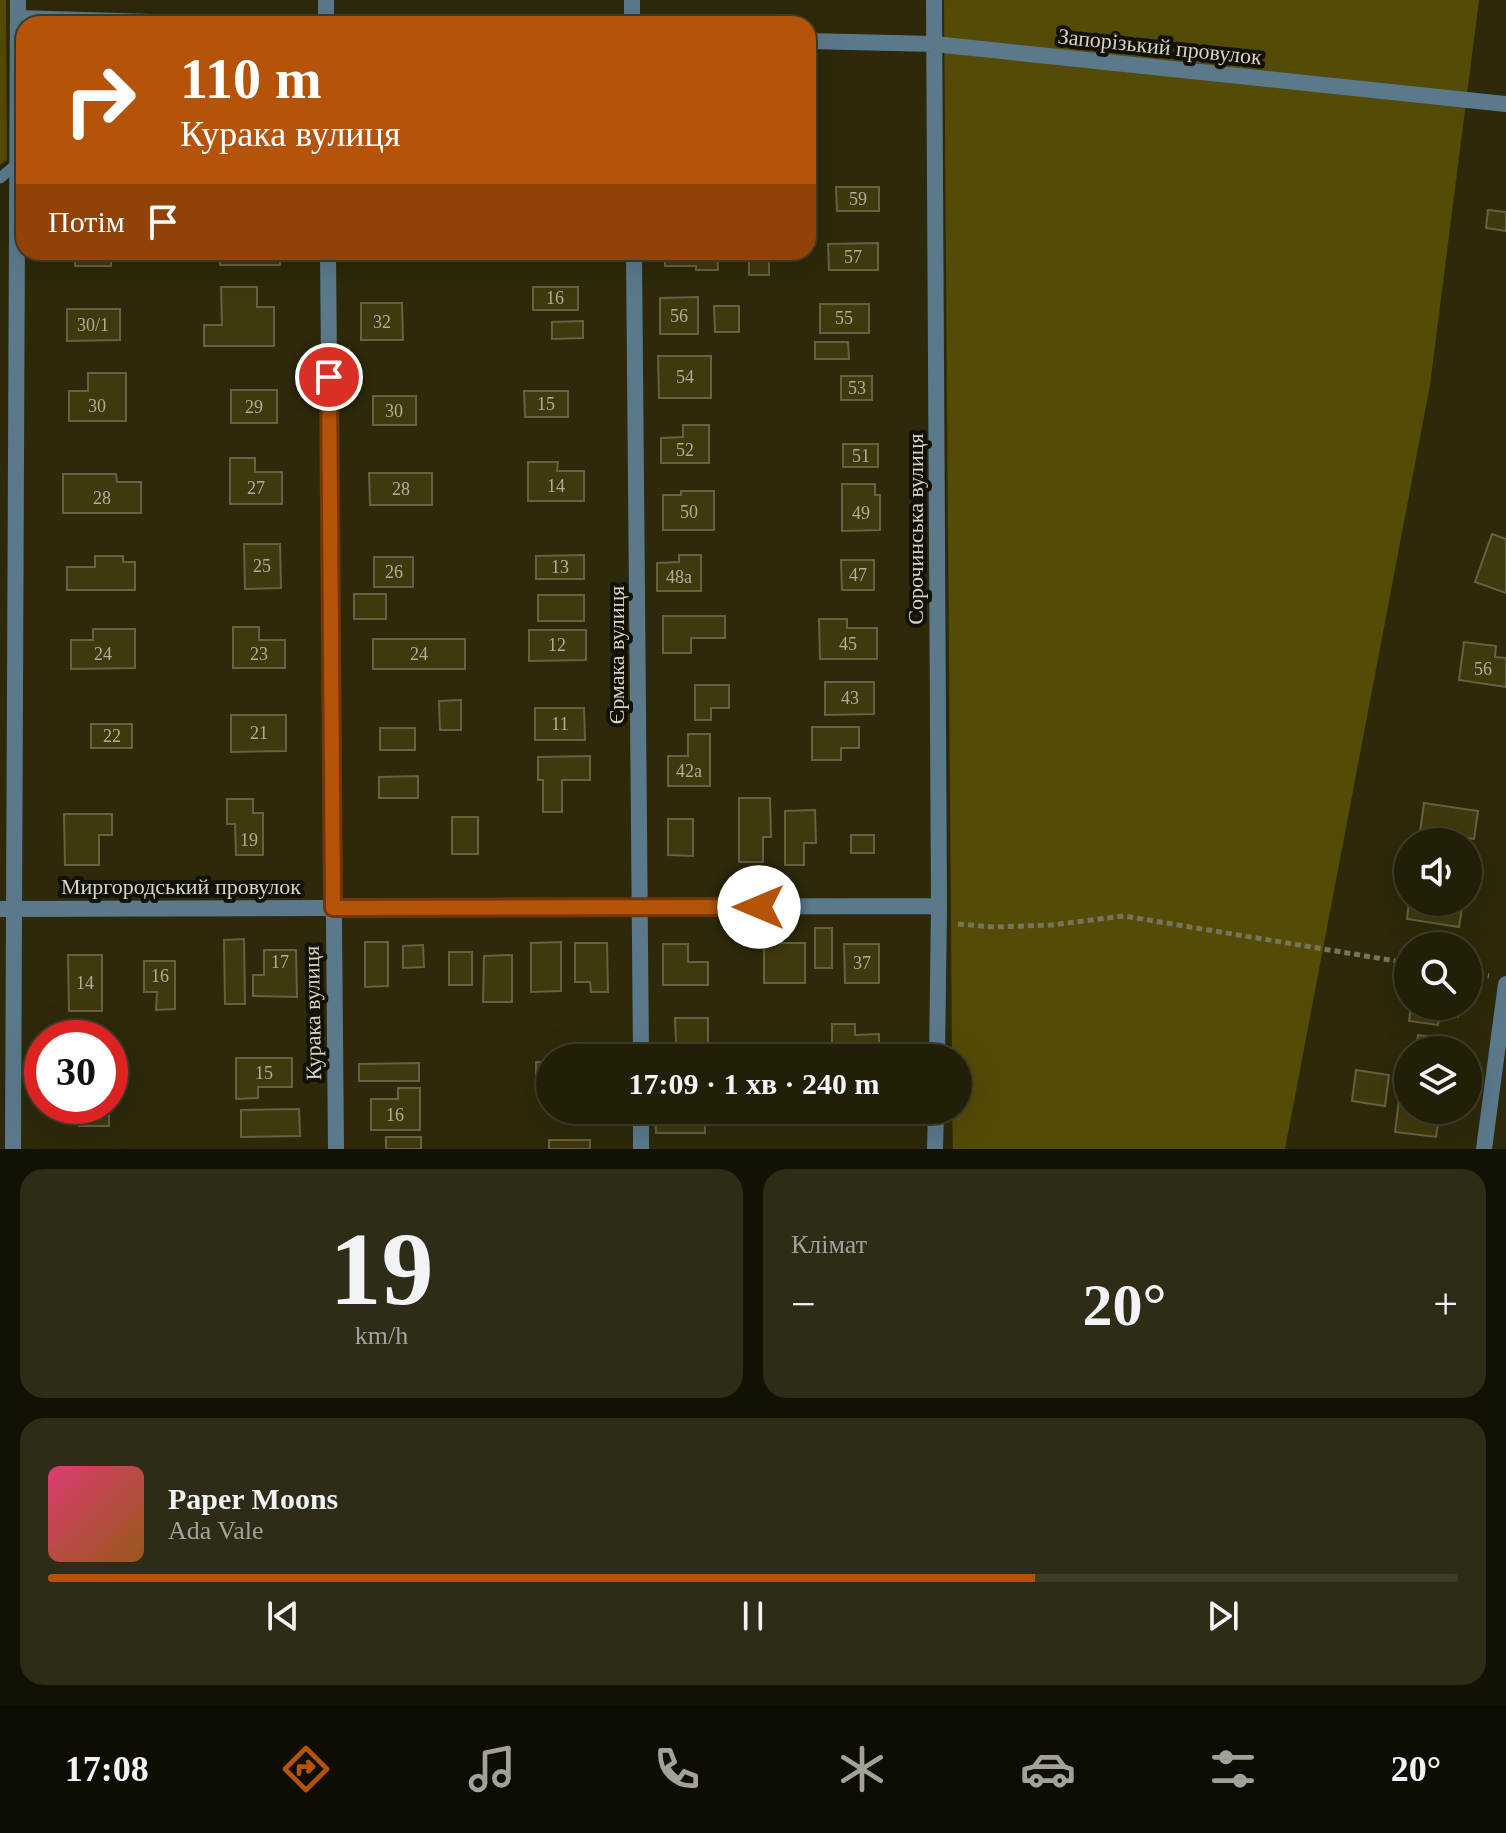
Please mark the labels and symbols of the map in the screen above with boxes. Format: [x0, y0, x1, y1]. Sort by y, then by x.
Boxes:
street label: Запорізький провулок [1057, 23, 1263, 70]
house number: 59 [849, 189, 867, 209]
house number: 57 [844, 247, 862, 267]
house number: 16 [546, 288, 564, 308]
house number: 56 [670, 306, 688, 326]
house number: 55 [835, 308, 853, 328]
house number: 32 [373, 312, 391, 332]
house number: 30/1 [77, 315, 109, 335]
pin [295, 343, 363, 411]
house number: 54 [676, 367, 694, 387]
house number: 53 [848, 378, 866, 398]
house number: 15 [537, 394, 555, 414]
house number: 30 [88, 396, 106, 416]
house number: 29 [245, 397, 263, 417]
house number: 30 [385, 401, 403, 421]
street label: Сорочинська вулиця [903, 433, 928, 625]
house number: 52 [676, 440, 694, 460]
house number: 51 [852, 446, 870, 466]
house number: 14 [547, 476, 565, 496]
house number: 27 [247, 478, 265, 498]
house number: 28 [392, 479, 410, 499]
house number: 28 [93, 488, 111, 508]
house number: 50 [680, 502, 698, 522]
house number: 49 [852, 503, 870, 523]
house number: 25 [253, 556, 271, 576]
house number: 13 [551, 557, 569, 577]
house number: 26 [385, 562, 403, 582]
house number: 47 [849, 565, 867, 585]
house number: 48а [666, 567, 692, 587]
street label: Єрмака вулиця [604, 586, 629, 724]
house number: 45 [839, 634, 857, 654]
house number: 12 [548, 635, 566, 655]
house number: 24 [94, 644, 112, 664]
house number: 23 [250, 644, 268, 664]
house number: 24 [410, 644, 428, 664]
house number: 56 [1474, 659, 1492, 679]
house number: 43 [841, 688, 859, 708]
house number: 11 [551, 714, 569, 734]
house number: 21 [250, 723, 268, 743]
house number: 22 [103, 726, 121, 746]
house number: 42а [676, 761, 702, 781]
house number: 19 [240, 830, 258, 850]
position arrow [717, 865, 801, 949]
street label: Миргородський провулок [61, 874, 301, 899]
street label: Курака вулиця [299, 945, 326, 1081]
house number: 17 [271, 952, 289, 972]
house number: 37 [853, 953, 871, 973]
house number: 16 [151, 966, 169, 986]
house number: 14 [76, 973, 94, 993]
speed limit sign: 30 [24, 1020, 128, 1124]
house number: 15 [255, 1063, 273, 1083]
house number: 16 [386, 1105, 404, 1125]

